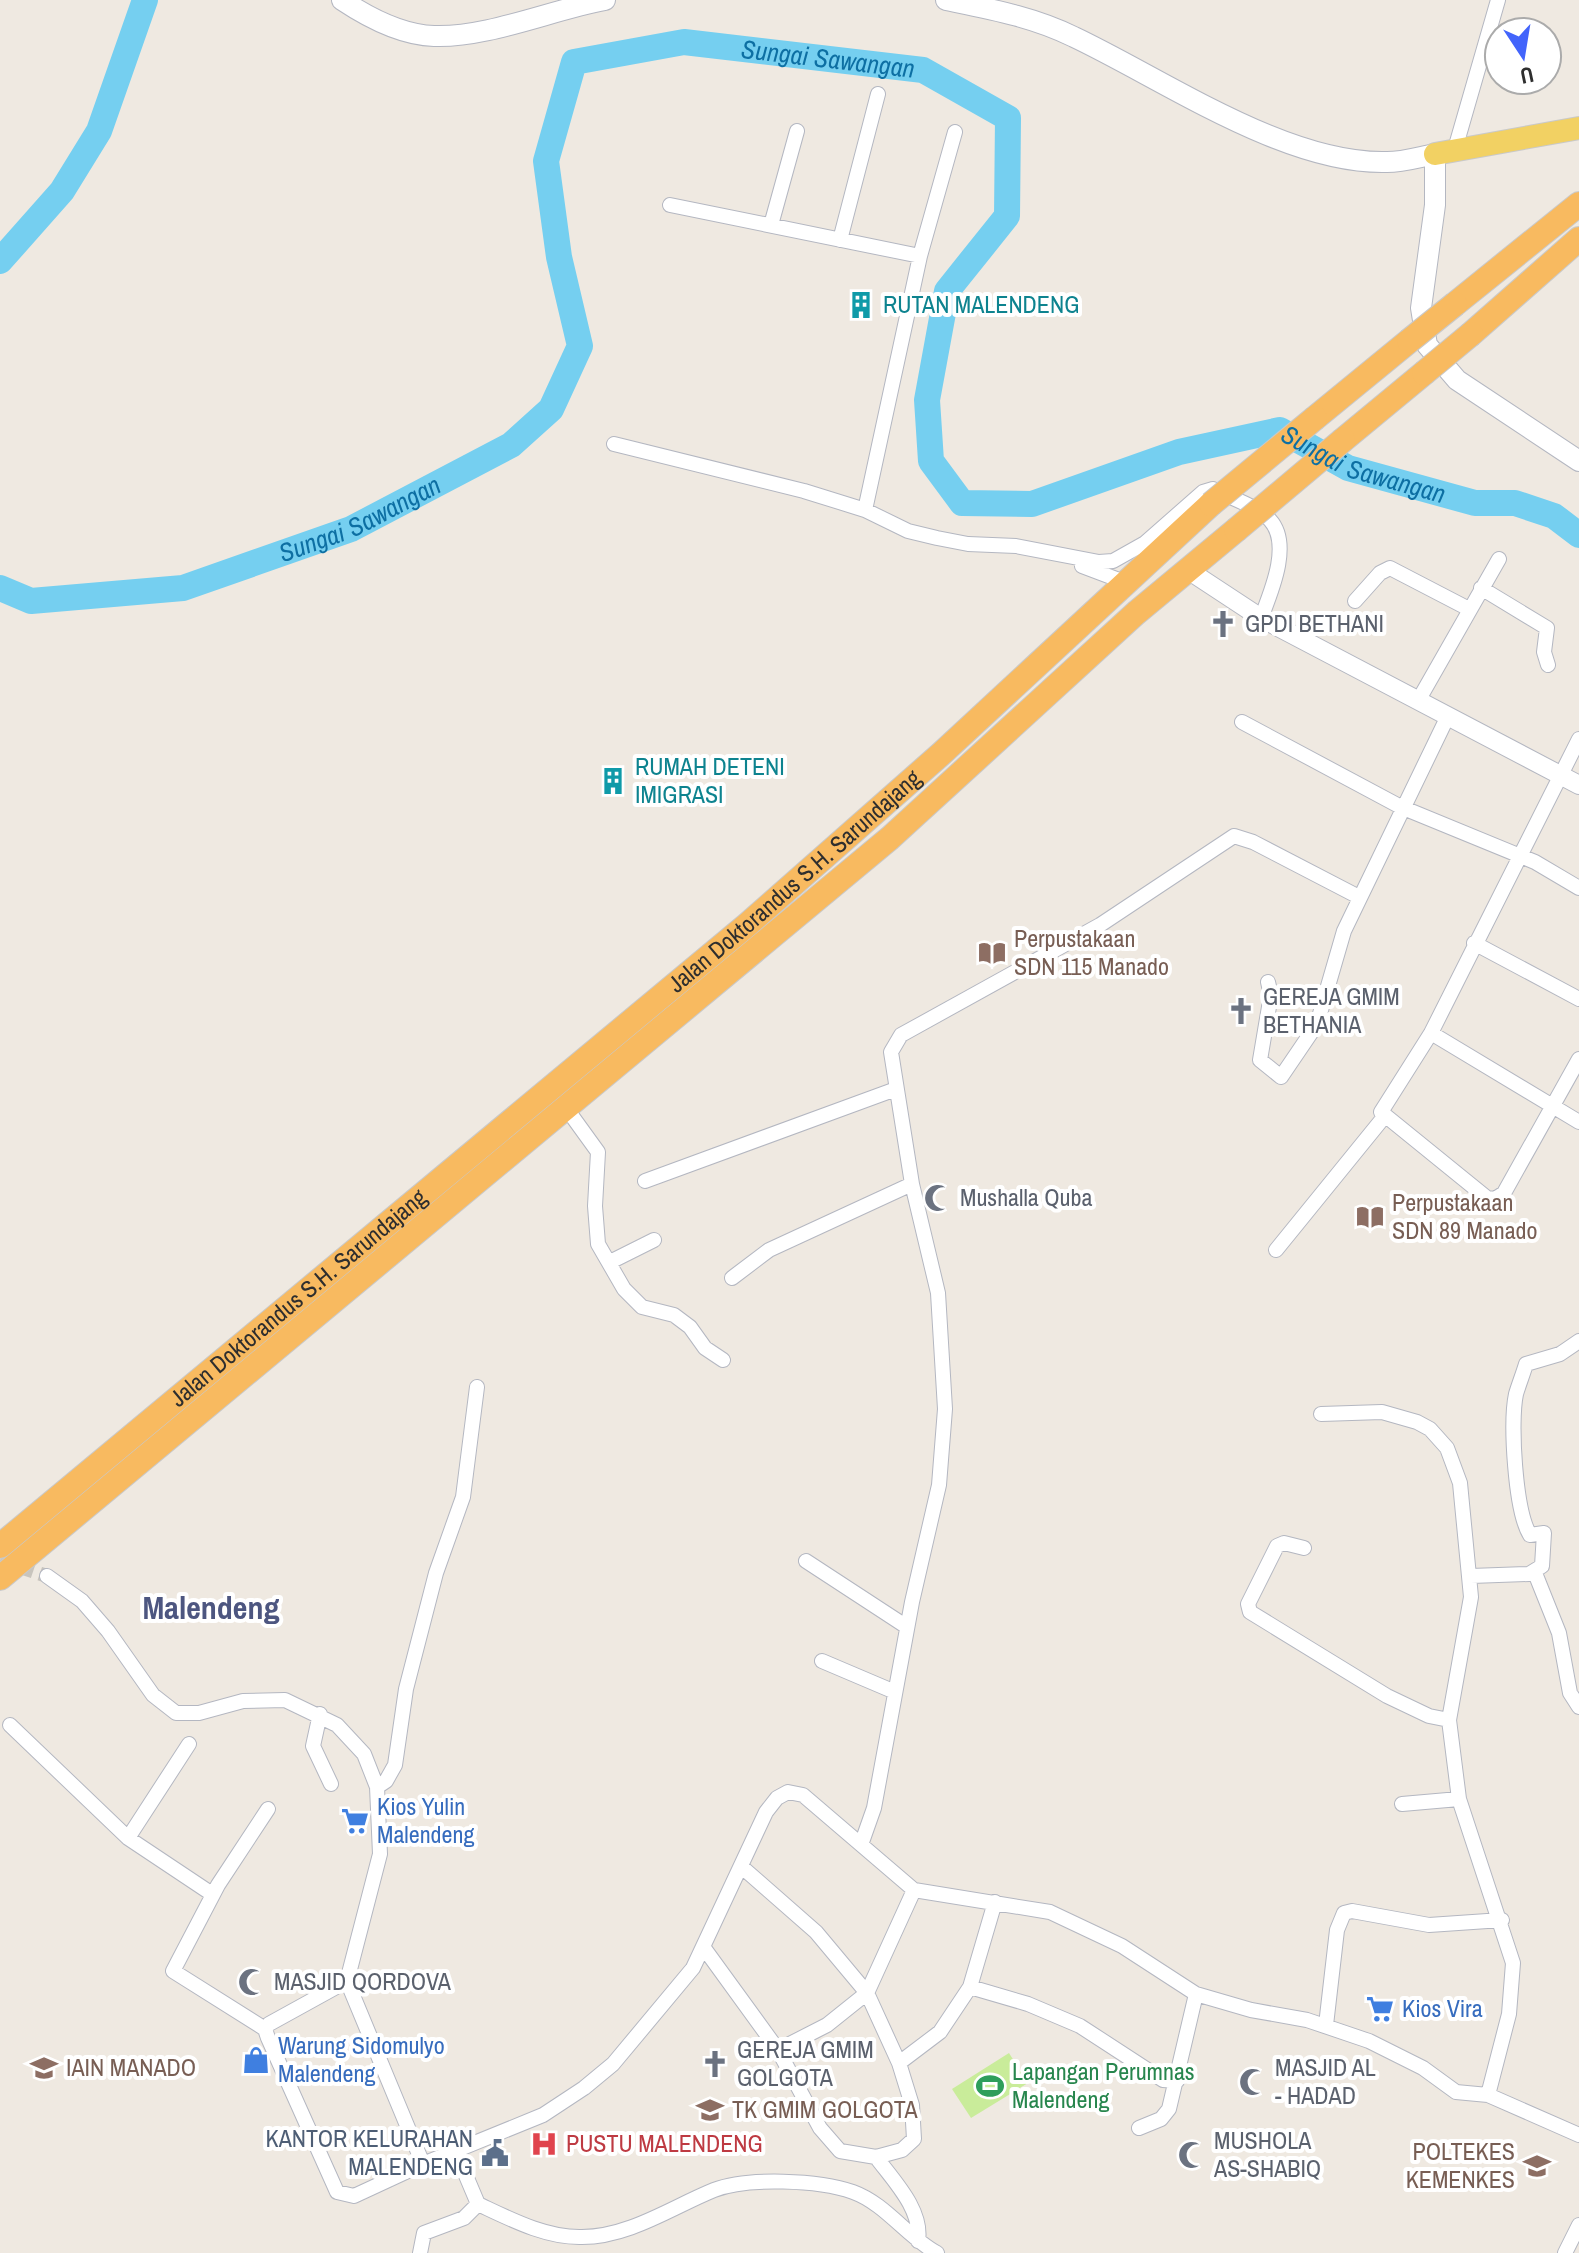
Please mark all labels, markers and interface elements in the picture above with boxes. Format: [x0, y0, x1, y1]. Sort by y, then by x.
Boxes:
north arrow [1483, 16, 1563, 96]
water label: Sungai Sawangan [739, 31, 917, 86]
text: U [1518, 60, 1537, 92]
place label: RUTAN MALENDENG [883, 288, 1079, 320]
building icon: RUTAN MALENDENG [846, 290, 876, 320]
water label: Sungai Sawangan [1275, 416, 1450, 511]
water label: Sungai Sawangan [274, 467, 447, 570]
place label: GPDI BETHANI [1245, 607, 1384, 639]
church icon: GPDI BETHANI [1208, 609, 1238, 639]
place label: RUMAH DETENI IMIGRASI [635, 750, 785, 810]
street label: Jalan Doktorandus S.H. Sarundajang [661, 762, 927, 999]
building icon: RUMAH DETENI IMIGRASI [598, 766, 628, 796]
place label: Perpustakaan SDN 115 Manado [1014, 922, 1169, 982]
library icon: Perpustakaan SDN 115 Manado [977, 938, 1007, 968]
place label: GEREJA GMIM BETHANIA [1263, 980, 1400, 1040]
church icon: GEREJA GMIM BETHANIA [1226, 996, 1256, 1026]
street label: Jalan Doktorandus S.H. Sarundajang [162, 1181, 433, 1413]
place label: Mushalla Quba [960, 1181, 1092, 1213]
mosque icon: Mushalla Quba [923, 1183, 953, 1213]
place label: Perpustakaan SDN 89 Manado [1392, 1186, 1538, 1246]
library icon: Perpustakaan SDN 89 Manado [1355, 1202, 1385, 1232]
district label: Malendeng [142, 1586, 280, 1629]
place label: Kios Yulin Malendeng [377, 1790, 474, 1850]
supermarket icon: Kios Yulin Malendeng [340, 1806, 370, 1836]
place label: MASJID QORDOVA [274, 1965, 452, 1997]
mosque icon: MASJID QORDOVA [237, 1967, 267, 1997]
place label: Kios Vira [1402, 1992, 1483, 2024]
supermarket icon: Kios Vira [1365, 1994, 1395, 2024]
place label: Warung Sidomulyo Malendeng [278, 2029, 445, 2089]
place label: GEREJA GMIM GOLGOTA [737, 2033, 874, 2093]
shop icon: Warung Sidomulyo Malendeng [241, 2045, 271, 2075]
church icon: GEREJA GMIM GOLGOTA [700, 2049, 730, 2079]
place label: IAIN MANADO [66, 2051, 196, 2083]
place label: MASJID AL - HADAD [1275, 2051, 1376, 2111]
school or university icon: IAIN MANADO [29, 2053, 59, 2083]
place label: Lapangan Perumnas Malendeng [1012, 2055, 1195, 2115]
mosque icon: MASJID AL - HADAD [1238, 2067, 1268, 2097]
sports icon: Lapangan Perumnas Malendeng [975, 2071, 1005, 2101]
place label: TK GMIM GOLGOTA [732, 2093, 918, 2125]
school or university icon: TK GMIM GOLGOTA [695, 2095, 725, 2125]
place label: KANTOR KELURAHAN MALENDENG [266, 2122, 473, 2182]
place label: MUSHOLA AS-SHABIQ [1213, 2124, 1321, 2184]
place label: PUSTU MALENDENG [566, 2127, 763, 2159]
hospital icon: PUSTU MALENDENG [529, 2129, 559, 2159]
place label: POLTEKES KEMENKES [1406, 2135, 1515, 2195]
public building icon: KANTOR KELURAHAN MALENDENG [480, 2138, 510, 2168]
mosque icon: MUSHOLA AS-SHABIQ [1177, 2140, 1207, 2170]
school or university icon: POLTEKES KEMENKES [1522, 2151, 1552, 2181]

